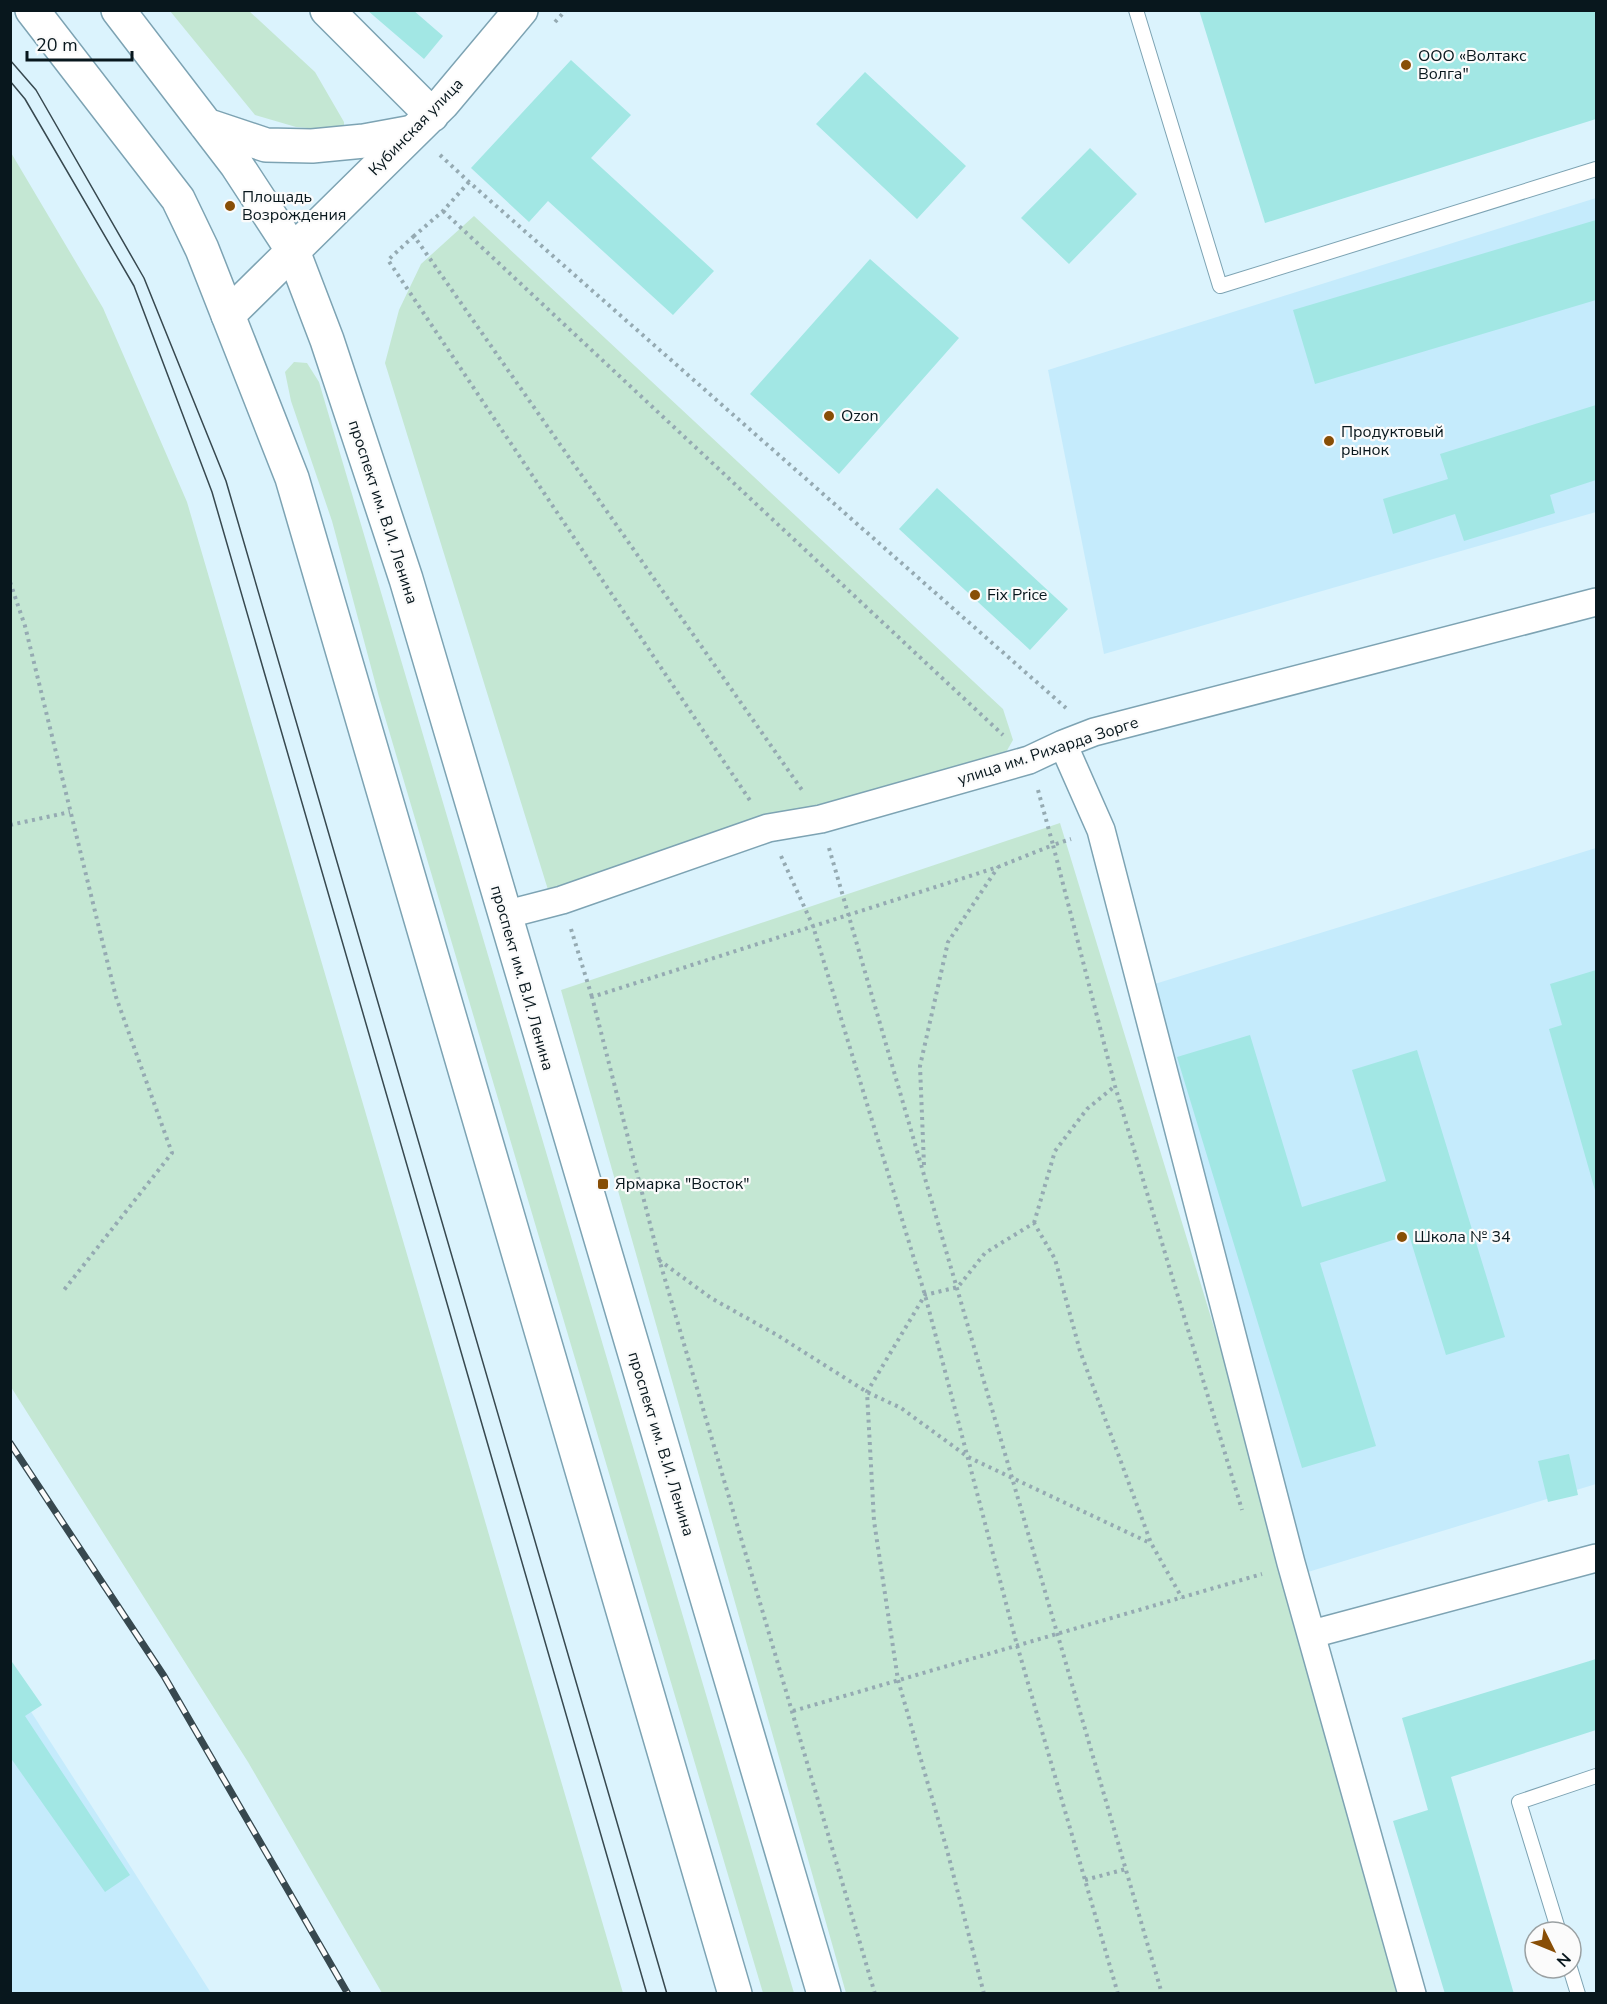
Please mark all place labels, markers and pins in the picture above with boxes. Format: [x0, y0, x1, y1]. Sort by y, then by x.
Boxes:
place label: ООО «Волтакс Волга" [1418, 45, 1527, 85]
marker: ООО «Волтакс Волга" [1399, 58, 1413, 72]
place label: Площадь Возрождения [242, 186, 346, 226]
marker: Площадь Возрождения [223, 199, 237, 213]
place label: Ozon [841, 405, 879, 427]
marker: Ozon [822, 409, 836, 423]
place label: Продуктовый рынок [1341, 421, 1444, 461]
marker: Продуктовый рынок [1322, 434, 1336, 448]
place label: Fix Price [987, 584, 1047, 606]
marker: Fix Price [968, 588, 982, 602]
place label: Ярмарка "Восток" [615, 1173, 750, 1195]
marker: Ярмарка "Восток" [596, 1177, 610, 1191]
place label: Школа № 34 [1414, 1226, 1511, 1248]
marker: Школа № 34 [1395, 1230, 1409, 1244]

